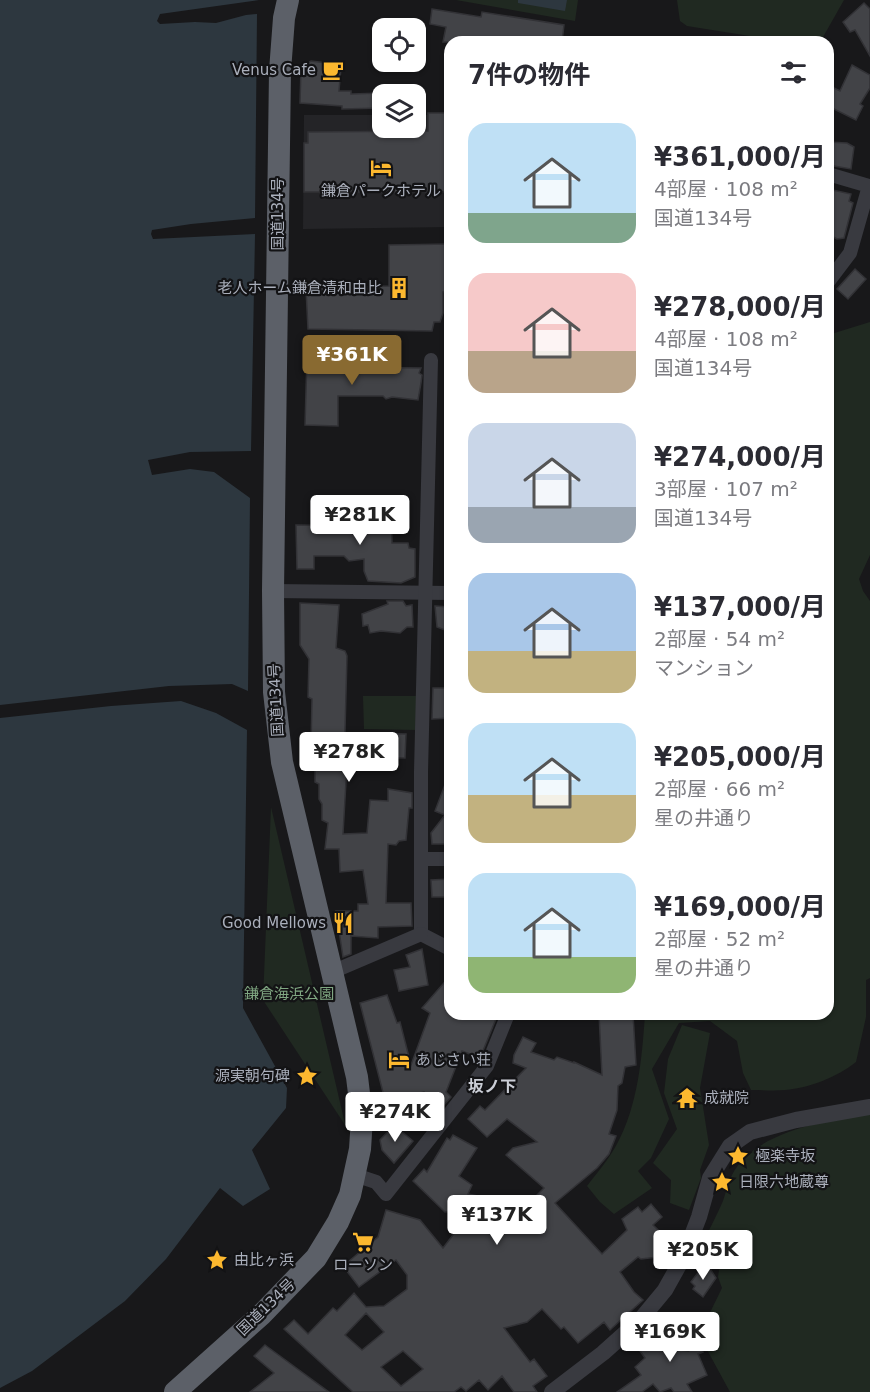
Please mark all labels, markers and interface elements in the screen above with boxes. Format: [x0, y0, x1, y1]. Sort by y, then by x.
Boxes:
map controls [372, 18, 426, 138]
button: locate [372, 18, 426, 72]
icon: filters [777, 56, 810, 89]
cafe icon: Venus Cafe [321, 58, 345, 82]
text: 7件の物件 [468, 60, 590, 90]
place label: Venus Cafe [232, 61, 316, 79]
button: layers [372, 84, 426, 138]
text: ¥361,000/月 [654, 142, 826, 172]
icon: home [516, 147, 588, 219]
hotel icon: 鎌倉パークホテル [369, 156, 393, 180]
street label: 国道134号 [269, 177, 287, 251]
text: 4部屋 · 108 m² [654, 177, 798, 201]
place label: 鎌倉パークホテル [321, 182, 441, 200]
text: 国道134号 [654, 206, 752, 230]
building icon: 老人ホーム鎌倉清和由比 [387, 276, 411, 300]
place label: 老人ホーム鎌倉清和由比 [217, 279, 382, 297]
text: ¥278,000/月 [654, 292, 826, 322]
icon: home [516, 297, 588, 369]
text: 4部屋 · 108 m² [654, 327, 798, 351]
pin: ¥361K [310, 335, 394, 386]
text: ¥361K [316, 342, 388, 366]
text: 国道134号 [654, 356, 752, 380]
text: ¥274,000/月 [654, 442, 826, 472]
icon: home [516, 447, 588, 519]
text: 3部屋 · 107 m² [654, 477, 798, 501]
pin: ¥281K [318, 495, 402, 546]
text: ¥281K [324, 502, 396, 526]
text: 国道134号 [654, 506, 752, 530]
text: ¥137,000/月 [654, 592, 826, 622]
icon: home [516, 597, 588, 669]
text: 2部屋 · 54 m² [654, 627, 785, 651]
text: マンション [654, 656, 754, 680]
street label: 国道134号 [265, 663, 287, 737]
pin: ¥278K [307, 732, 391, 783]
text: ¥278K [313, 739, 385, 763]
text: ¥205,000/月 [654, 742, 826, 772]
icon: home [516, 747, 588, 819]
text: 2部屋 · 66 m² [654, 777, 785, 801]
text: 星の井通り [654, 806, 754, 830]
text: ¥169,000/月 [654, 892, 826, 922]
icon: home [516, 897, 588, 969]
restaurant icon: Good Mellows [331, 911, 355, 935]
place label: Good Mellows [222, 914, 326, 932]
text: 2部屋 · 52 m² [654, 927, 785, 951]
text: 星の井通り [654, 956, 754, 980]
park label: 鎌倉海浜公園 [244, 985, 334, 1003]
hotel icon: あじさい荘 [387, 1048, 411, 1072]
place label: あじさい荘 [416, 1051, 491, 1069]
place icon: 源実朝句碑 [295, 1064, 319, 1088]
place label: 源実朝句碑 [215, 1067, 290, 1085]
district label: 坂ノ下 [468, 1077, 516, 1096]
temple icon: 成就院 [675, 1086, 699, 1110]
place label: 成就院 [704, 1089, 749, 1107]
pin: ¥274K [353, 1092, 437, 1143]
text: ¥274K [359, 1099, 431, 1123]
place icon: 極楽寺坂 [726, 1144, 750, 1168]
place label: 極楽寺坂 [755, 1147, 815, 1165]
place icon: 日限六地蔵尊 [710, 1170, 734, 1194]
place label: 日限六地蔵尊 [739, 1173, 829, 1191]
pin: ¥137K [455, 1195, 539, 1246]
text: ¥137K [461, 1202, 533, 1226]
supermarket icon: ローソン [351, 1230, 375, 1254]
pin: ¥205K [661, 1230, 745, 1281]
text: ¥205K [667, 1237, 739, 1261]
place icon: 由比ヶ浜 [205, 1248, 229, 1272]
place label: 由比ヶ浜 [234, 1251, 294, 1269]
place label: ローソン [333, 1256, 393, 1274]
street label: 国道134号 [233, 1275, 299, 1339]
pin: ¥169K [628, 1312, 712, 1363]
text: ¥169K [634, 1319, 706, 1343]

